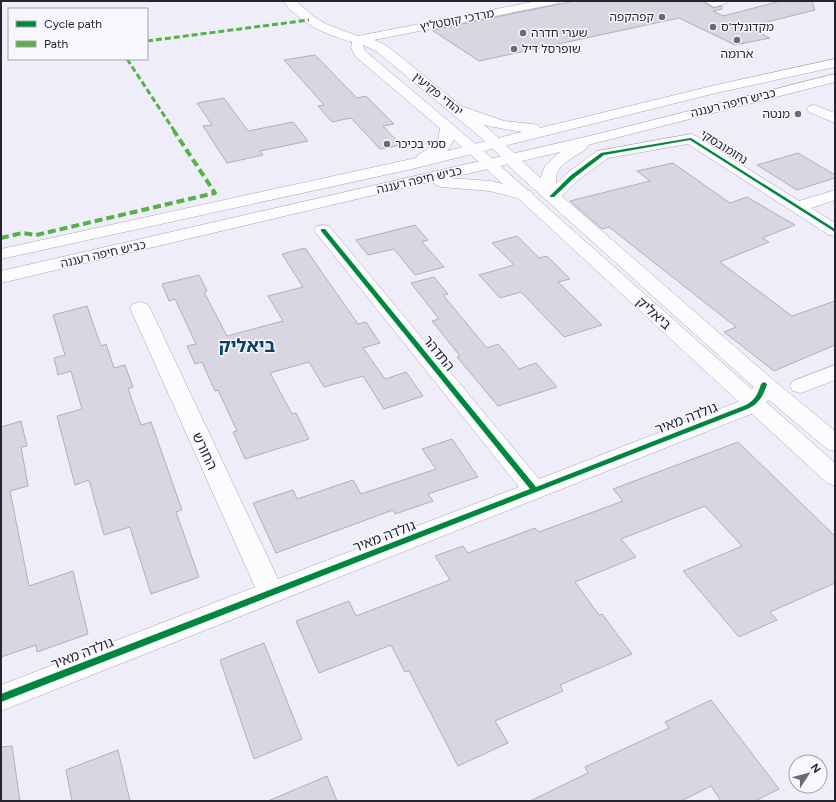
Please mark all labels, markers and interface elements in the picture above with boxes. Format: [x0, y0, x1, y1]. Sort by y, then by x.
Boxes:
street label: מרדכי קוסטליץ [419, 6, 495, 34]
legend [8, 8, 148, 60]
place label: קפהקפה [609, 10, 654, 24]
marker: קפהקפה [657, 12, 667, 22]
text: Cycle path [44, 17, 102, 31]
place label: מקדונלד'ס [721, 20, 774, 34]
marker: מקדונלד'ס [708, 22, 718, 32]
place label: שערי חדרה [531, 26, 587, 40]
marker: שערי חדרה [518, 28, 528, 38]
marker: ארומה [732, 35, 742, 45]
text: Path [44, 37, 68, 51]
place label: שופרסל דיל [522, 42, 581, 56]
marker: שופרסל דיל [509, 44, 519, 54]
place label: ארומה [721, 47, 754, 61]
street label: יהודי פקיעין [410, 70, 466, 118]
street label: כביש חיפה רעננה [689, 86, 777, 120]
place label: מנטה [763, 107, 790, 121]
marker: מנטה [793, 109, 803, 119]
street label: נחומובסקי [698, 127, 750, 167]
place label: סמי בכיכר [395, 137, 446, 151]
marker: סמי בכיכר [382, 139, 392, 149]
street label: כביש חיפה רעננה [375, 163, 463, 197]
street label: כביש חיפה רעננה [59, 237, 147, 271]
street label: ביאליק [633, 293, 675, 333]
street label: התדהר [419, 332, 458, 375]
district label: ביאליק [219, 335, 276, 357]
street label: גולדה מאיר [653, 399, 720, 438]
street label: החורש [188, 430, 221, 473]
street label: גולדה מאיר [351, 517, 418, 556]
street label: גולדה מאיר [49, 634, 116, 673]
north arrow [788, 754, 828, 794]
text: N [808, 761, 823, 776]

